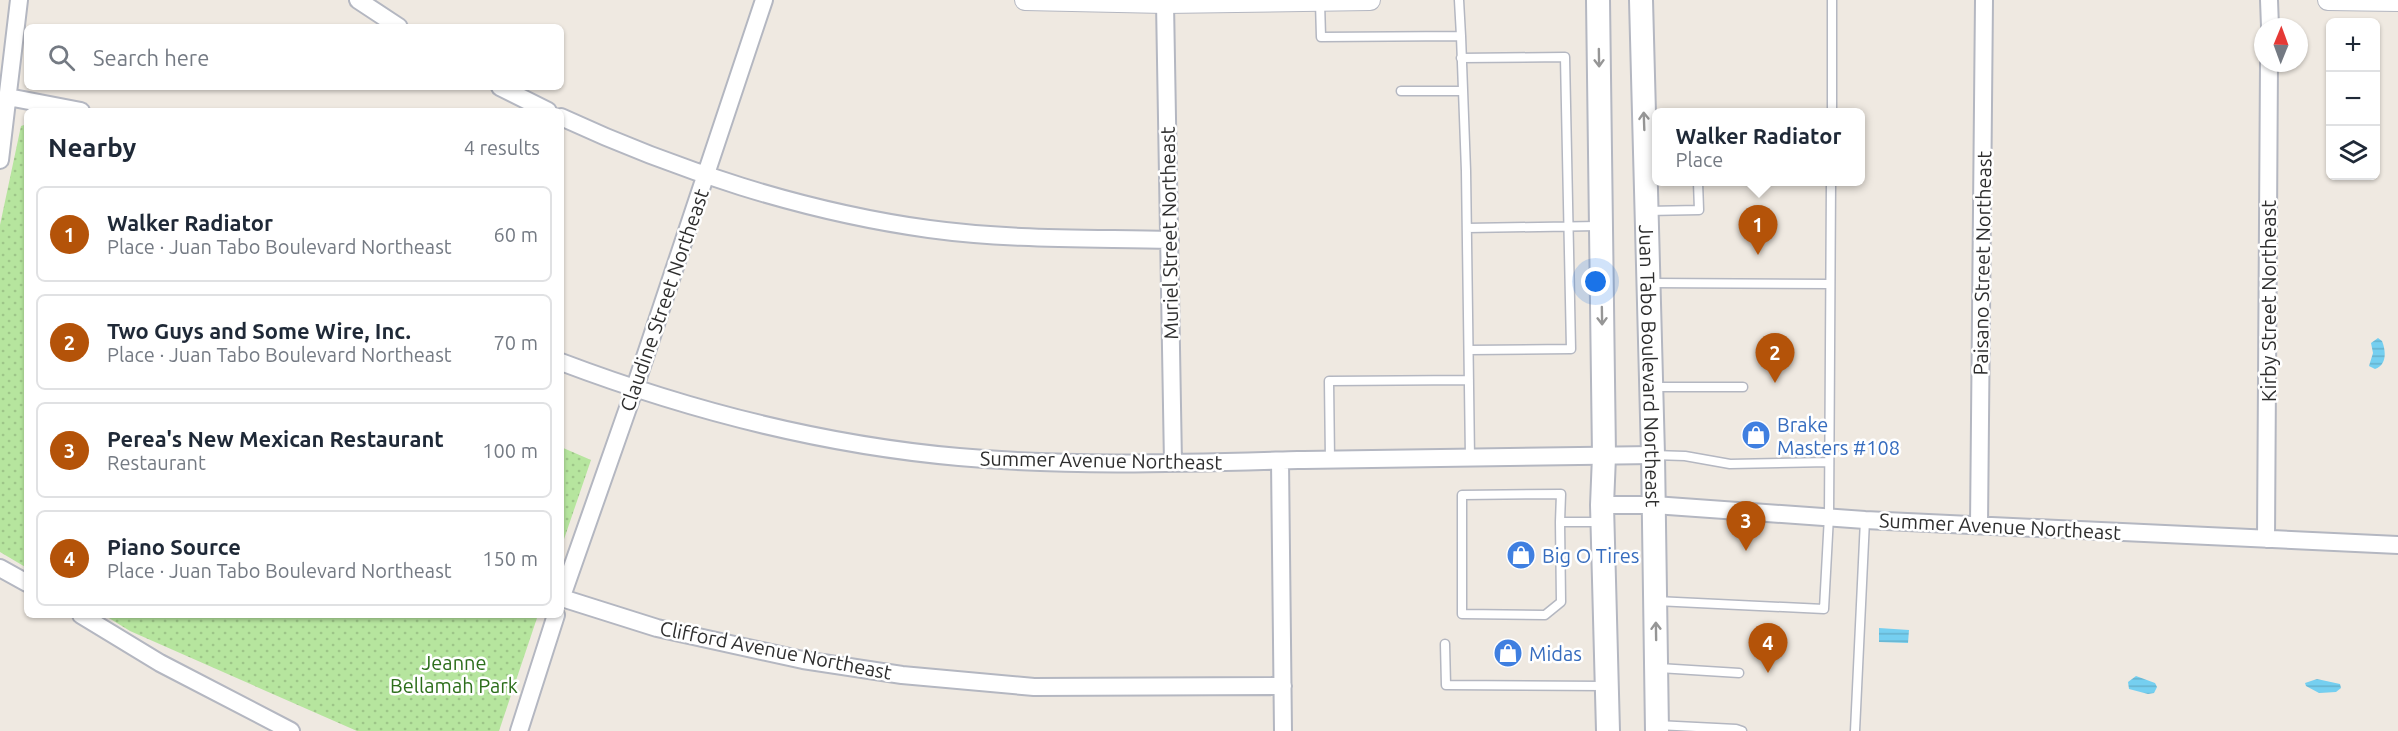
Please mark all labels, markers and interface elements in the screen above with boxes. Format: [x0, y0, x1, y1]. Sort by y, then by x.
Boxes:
north arrow [2254, 18, 2308, 72]
map controls [2326, 18, 2380, 180]
button: + [2326, 18, 2380, 72]
search box [24, 24, 564, 90]
icon: search [45, 41, 78, 74]
text: Search here [93, 45, 209, 70]
one-way arrow [1593, 48, 1604, 68]
button: − [2326, 72, 2380, 126]
popup [1652, 108, 1865, 186]
one-way arrow [1638, 111, 1650, 131]
text: Walker Radiator [1676, 123, 1841, 148]
street label: Muriel Street Northeast [1156, 126, 1182, 340]
button: layers [2326, 126, 2380, 180]
text: Nearby [48, 133, 136, 162]
text: 4 results [464, 136, 540, 159]
text: Place [1676, 148, 1723, 171]
street label: Paisano Street Northeast [1969, 150, 1995, 376]
street label: Claudine Street Northeast [615, 186, 713, 414]
street label: Kirby Street Northeast [2257, 200, 2280, 402]
pin: 1 [1738, 206, 1778, 255]
text: Walker Radiator [107, 210, 273, 235]
text: 1 [64, 223, 75, 246]
text: 60 m [494, 223, 538, 246]
street label: Juan Tabo Boulevard Northeast [1635, 224, 1665, 508]
text: Place · Juan Tabo Boulevard Northeast [107, 235, 452, 258]
your location [1581, 267, 1610, 296]
one-way arrow [1596, 306, 1608, 326]
text: Two Guys and Some Wire, Inc. [107, 318, 411, 343]
text: 2 [64, 331, 75, 354]
text: 70 m [494, 331, 538, 354]
pin: 2 [1756, 334, 1794, 383]
text: Place · Juan Tabo Boulevard Northeast [107, 343, 452, 366]
place label: Brake Masters #108 [1777, 413, 1900, 459]
shop icon: Brake Masters #108 [1740, 419, 1772, 451]
text: Perea's New Mexican Restaurant [107, 426, 444, 451]
text: 3 [64, 439, 75, 462]
text: 100 m [482, 439, 538, 462]
street label: Summer Avenue Northeast [980, 446, 1222, 474]
text: Restaurant [107, 451, 206, 474]
pin: 3 [1726, 502, 1766, 551]
street label: Summer Avenue Northeast [1878, 508, 2122, 544]
text: Piano Source [107, 534, 241, 559]
shop icon: Big O Tires [1505, 539, 1537, 571]
place label: Big O Tires [1542, 544, 1639, 567]
text: 4 [64, 547, 75, 570]
text: 150 m [482, 547, 538, 570]
text: Place · Juan Tabo Boulevard Northeast [107, 559, 452, 582]
street label: Clifford Avenue Northeast [658, 616, 894, 684]
one-way arrow [1650, 621, 1662, 641]
pin: 4 [1748, 624, 1788, 673]
shop icon: Midas [1492, 637, 1524, 669]
place label: Midas [1529, 642, 1582, 665]
park label: Jeanne Bellamah Park [390, 651, 518, 697]

